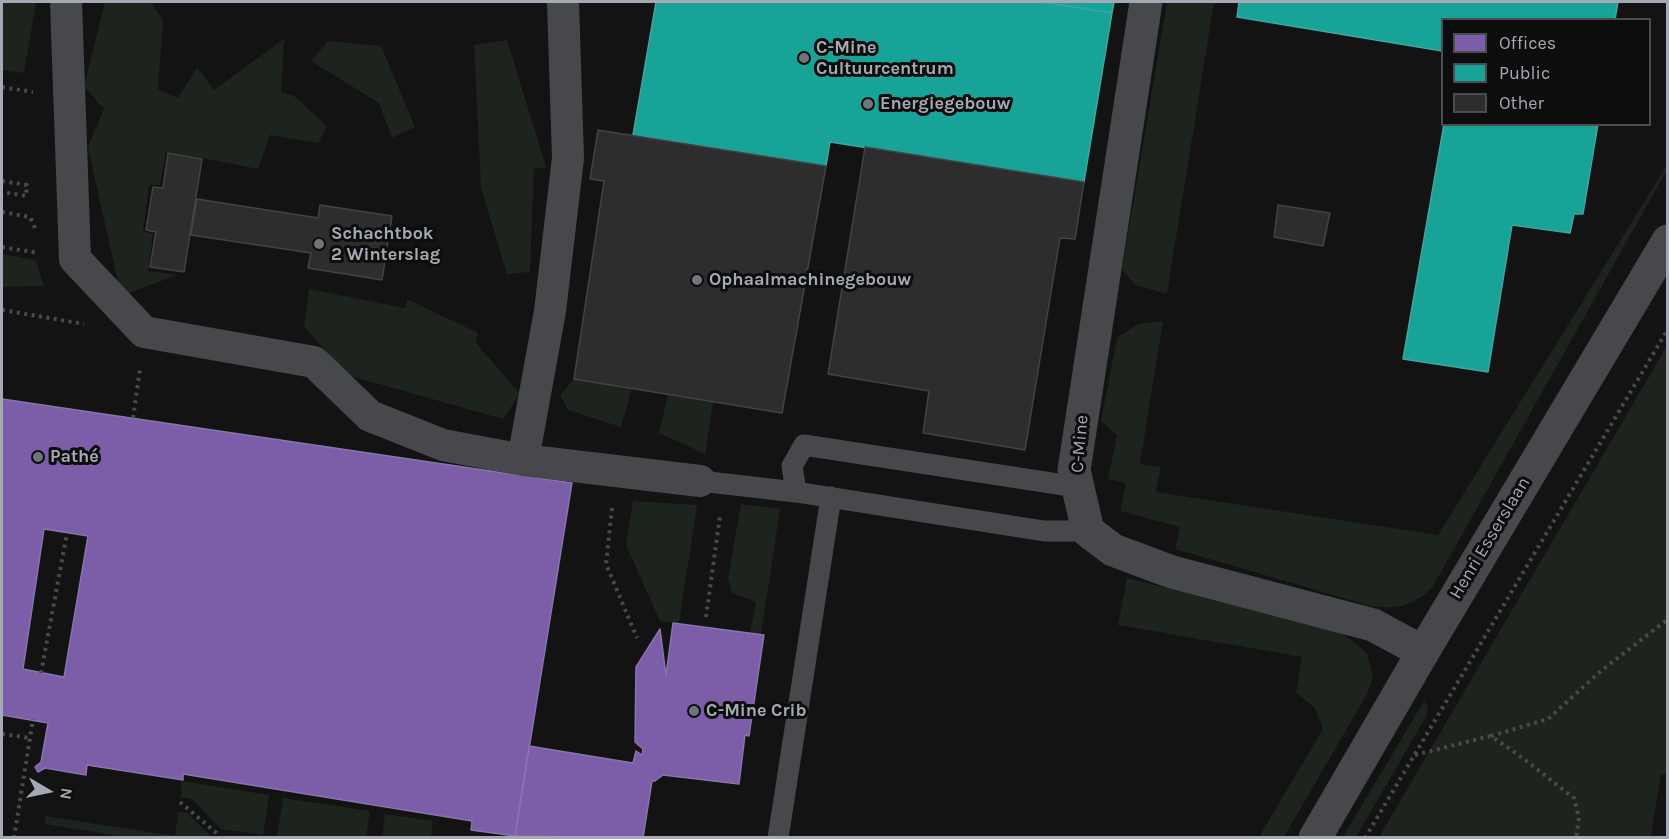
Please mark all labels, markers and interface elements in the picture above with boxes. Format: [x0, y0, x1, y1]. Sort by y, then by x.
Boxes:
legend [1441, 18, 1651, 126]
text: Offices [1499, 32, 1556, 54]
place label: C-Mine Cultuurcentrum [816, 37, 954, 80]
marker: C-Mine Cultuurcentrum [797, 51, 811, 65]
text: Public [1499, 62, 1550, 84]
text: Other [1499, 92, 1544, 114]
place label: Energiegebouw [880, 93, 1010, 115]
marker: Energiegebouw [861, 97, 875, 111]
place label: Schachtbok 2 Winterslag [331, 223, 440, 266]
marker: Schachtbok 2 Winterslag [312, 237, 326, 251]
place label: Ophaalmachinegebouw [709, 269, 911, 291]
marker: Ophaalmachinegebouw [690, 273, 704, 287]
street label: C-Mine [1067, 414, 1093, 474]
place label: Pathé [50, 446, 99, 468]
marker: Pathé [31, 450, 45, 464]
street label: Henri Esserslaan [1445, 473, 1535, 603]
place label: C-Mine Crib [706, 700, 807, 722]
marker: C-Mine Crib [687, 704, 701, 718]
north arrow [18, 761, 78, 821]
text: N [56, 787, 77, 801]

